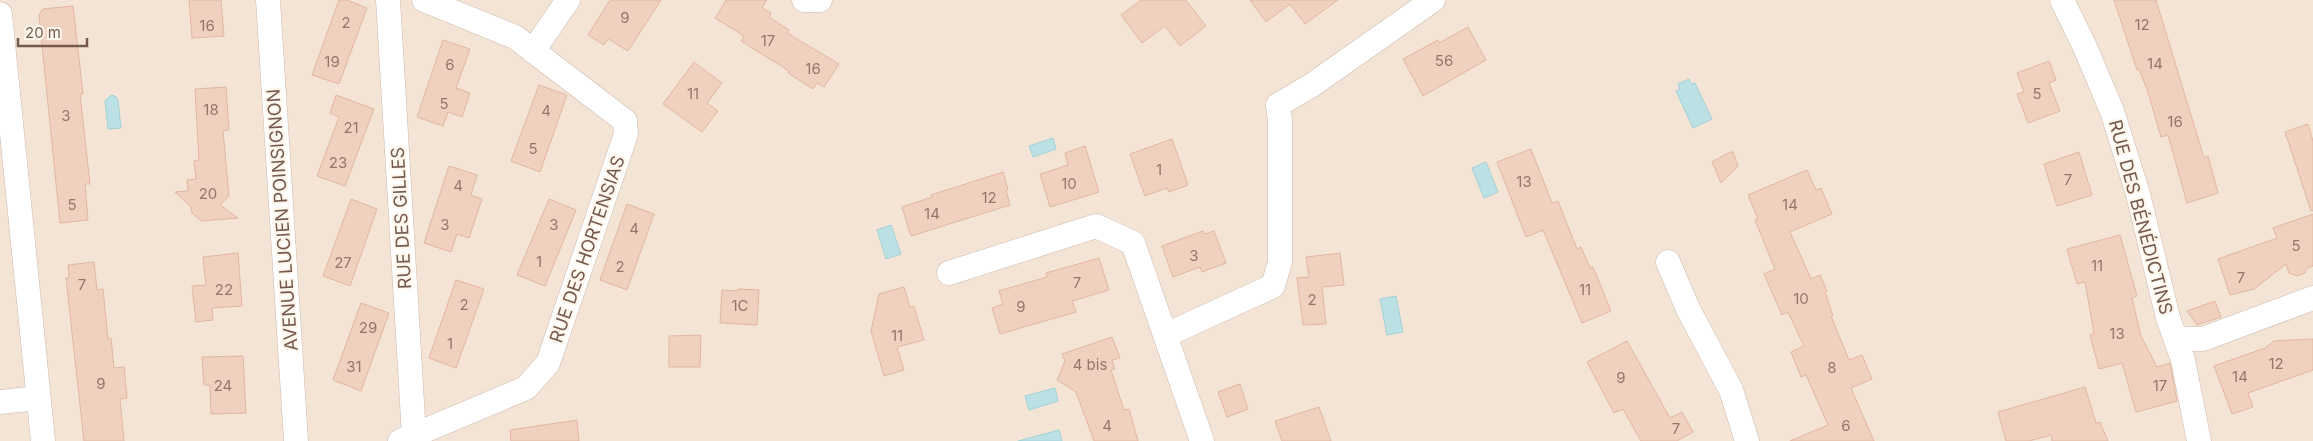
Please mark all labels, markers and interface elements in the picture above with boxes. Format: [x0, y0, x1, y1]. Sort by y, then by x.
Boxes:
house number: 9 [620, 8, 630, 27]
house number: 2 [341, 13, 351, 32]
scale bar [18, 15, 86, 47]
house number: 12 [2134, 15, 2150, 34]
house number: 16 [199, 16, 215, 35]
text: 20 m [25, 23, 61, 42]
house number: 17 [761, 31, 775, 50]
house number: 56 [1435, 51, 1453, 70]
house number: 19 [324, 52, 340, 71]
house number: 14 [2147, 54, 2163, 73]
house number: 6 [445, 55, 455, 74]
house number: 16 [805, 59, 821, 78]
house number: 11 [687, 84, 699, 103]
house number: 5 [2032, 84, 2042, 103]
street label: AVENUE LUCIEN POINSIGNON [262, 88, 302, 352]
house number: 5 [439, 94, 449, 113]
house number: 18 [203, 100, 219, 119]
house number: 4 [541, 101, 551, 120]
house number: 3 [61, 106, 71, 125]
house number: 16 [2167, 112, 2183, 131]
street label: RUE DES BÉNÉDICTINS [2105, 117, 2178, 317]
house number: 21 [343, 118, 359, 137]
house number: 5 [528, 139, 538, 158]
street label: RUE DES GILLES [387, 146, 415, 290]
house number: 23 [329, 153, 347, 172]
street label: RUE DES HORTENSIAS [545, 153, 629, 345]
house number: 1 [1156, 160, 1162, 179]
house number: 7 [2064, 170, 2072, 189]
house number: 13 [1516, 172, 1532, 191]
house number: 10 [1061, 174, 1077, 193]
house number: 4 [453, 176, 463, 195]
house number: 20 [199, 184, 217, 203]
house number: 12 [981, 188, 997, 207]
house number: 5 [67, 195, 77, 214]
house number: 14 [1782, 195, 1798, 214]
house number: 14 [924, 204, 940, 223]
house number: 3 [440, 215, 450, 234]
house number: 3 [549, 215, 559, 234]
house number: 4 [629, 219, 639, 238]
house number: 5 [2291, 236, 2301, 255]
house number: 3 [1189, 246, 1199, 265]
house number: 1 [536, 252, 542, 271]
house number: 27 [334, 253, 352, 272]
house number: 11 [2091, 256, 2103, 275]
house number: 2 [615, 257, 625, 276]
house number: 7 [2237, 268, 2245, 287]
house number: 7 [1073, 273, 1081, 292]
house number: 7 [78, 275, 86, 294]
house number: 22 [215, 280, 233, 299]
house number: 11 [1579, 280, 1591, 299]
house number: 10 [1793, 289, 1809, 308]
house number: 2 [1307, 290, 1317, 309]
house number: 2 [459, 295, 469, 314]
house number: 1C [731, 296, 749, 315]
house number: 9 [1016, 297, 1026, 316]
house number: 29 [359, 318, 377, 337]
house number: 13 [2109, 324, 2125, 343]
house number: 11 [891, 326, 903, 345]
house number: 1 [447, 334, 453, 353]
house number: 12 [2268, 354, 2284, 373]
house number: 4 bis [1073, 355, 1107, 374]
house number: 31 [346, 357, 362, 376]
house number: 8 [1827, 358, 1837, 377]
house number: 14 [2232, 367, 2248, 386]
house number: 9 [1616, 368, 1626, 387]
house number: 9 [96, 374, 106, 393]
house number: 24 [214, 376, 232, 395]
house number: 17 [2153, 376, 2167, 395]
house number: 4 [1102, 416, 1112, 435]
house number: 6 [1841, 416, 1851, 435]
house number: 7 [1672, 419, 1680, 438]

